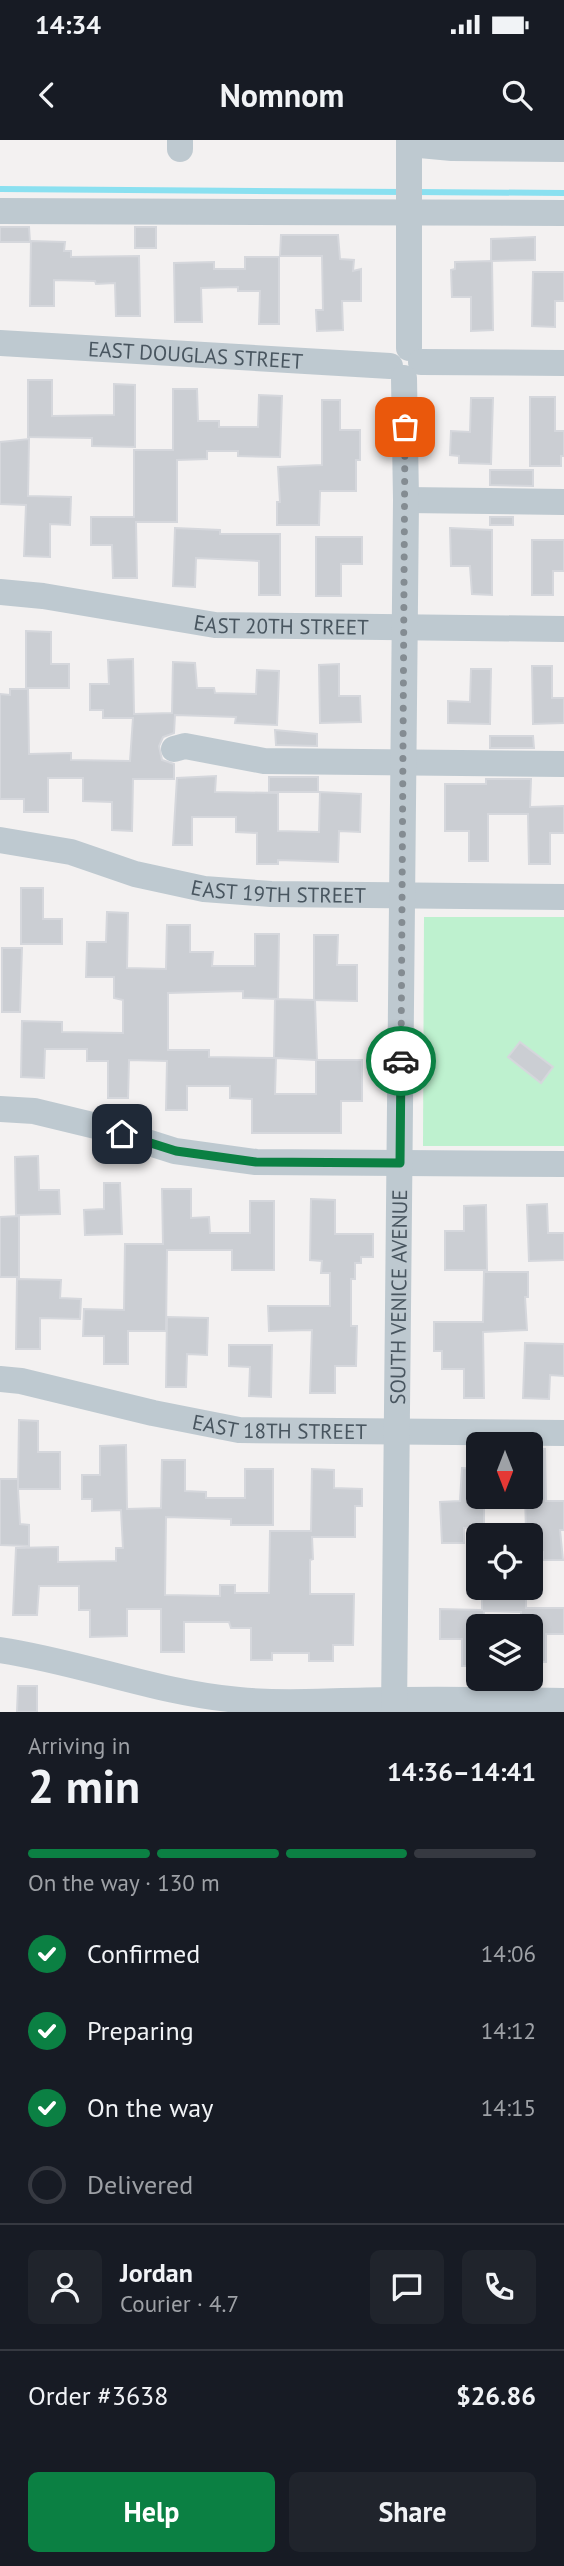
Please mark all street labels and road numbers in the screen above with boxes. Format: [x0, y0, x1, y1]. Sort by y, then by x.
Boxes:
street label: EAST DOUGLAS STREET [87, 335, 304, 374]
street label: EAST 20TH STREET [192, 608, 369, 640]
street label: EAST 19TH STREET [189, 873, 366, 908]
street label: SOUTH VENICE AVENUE [384, 1189, 413, 1405]
street label: EAST 18TH STREET [190, 1408, 367, 1445]

